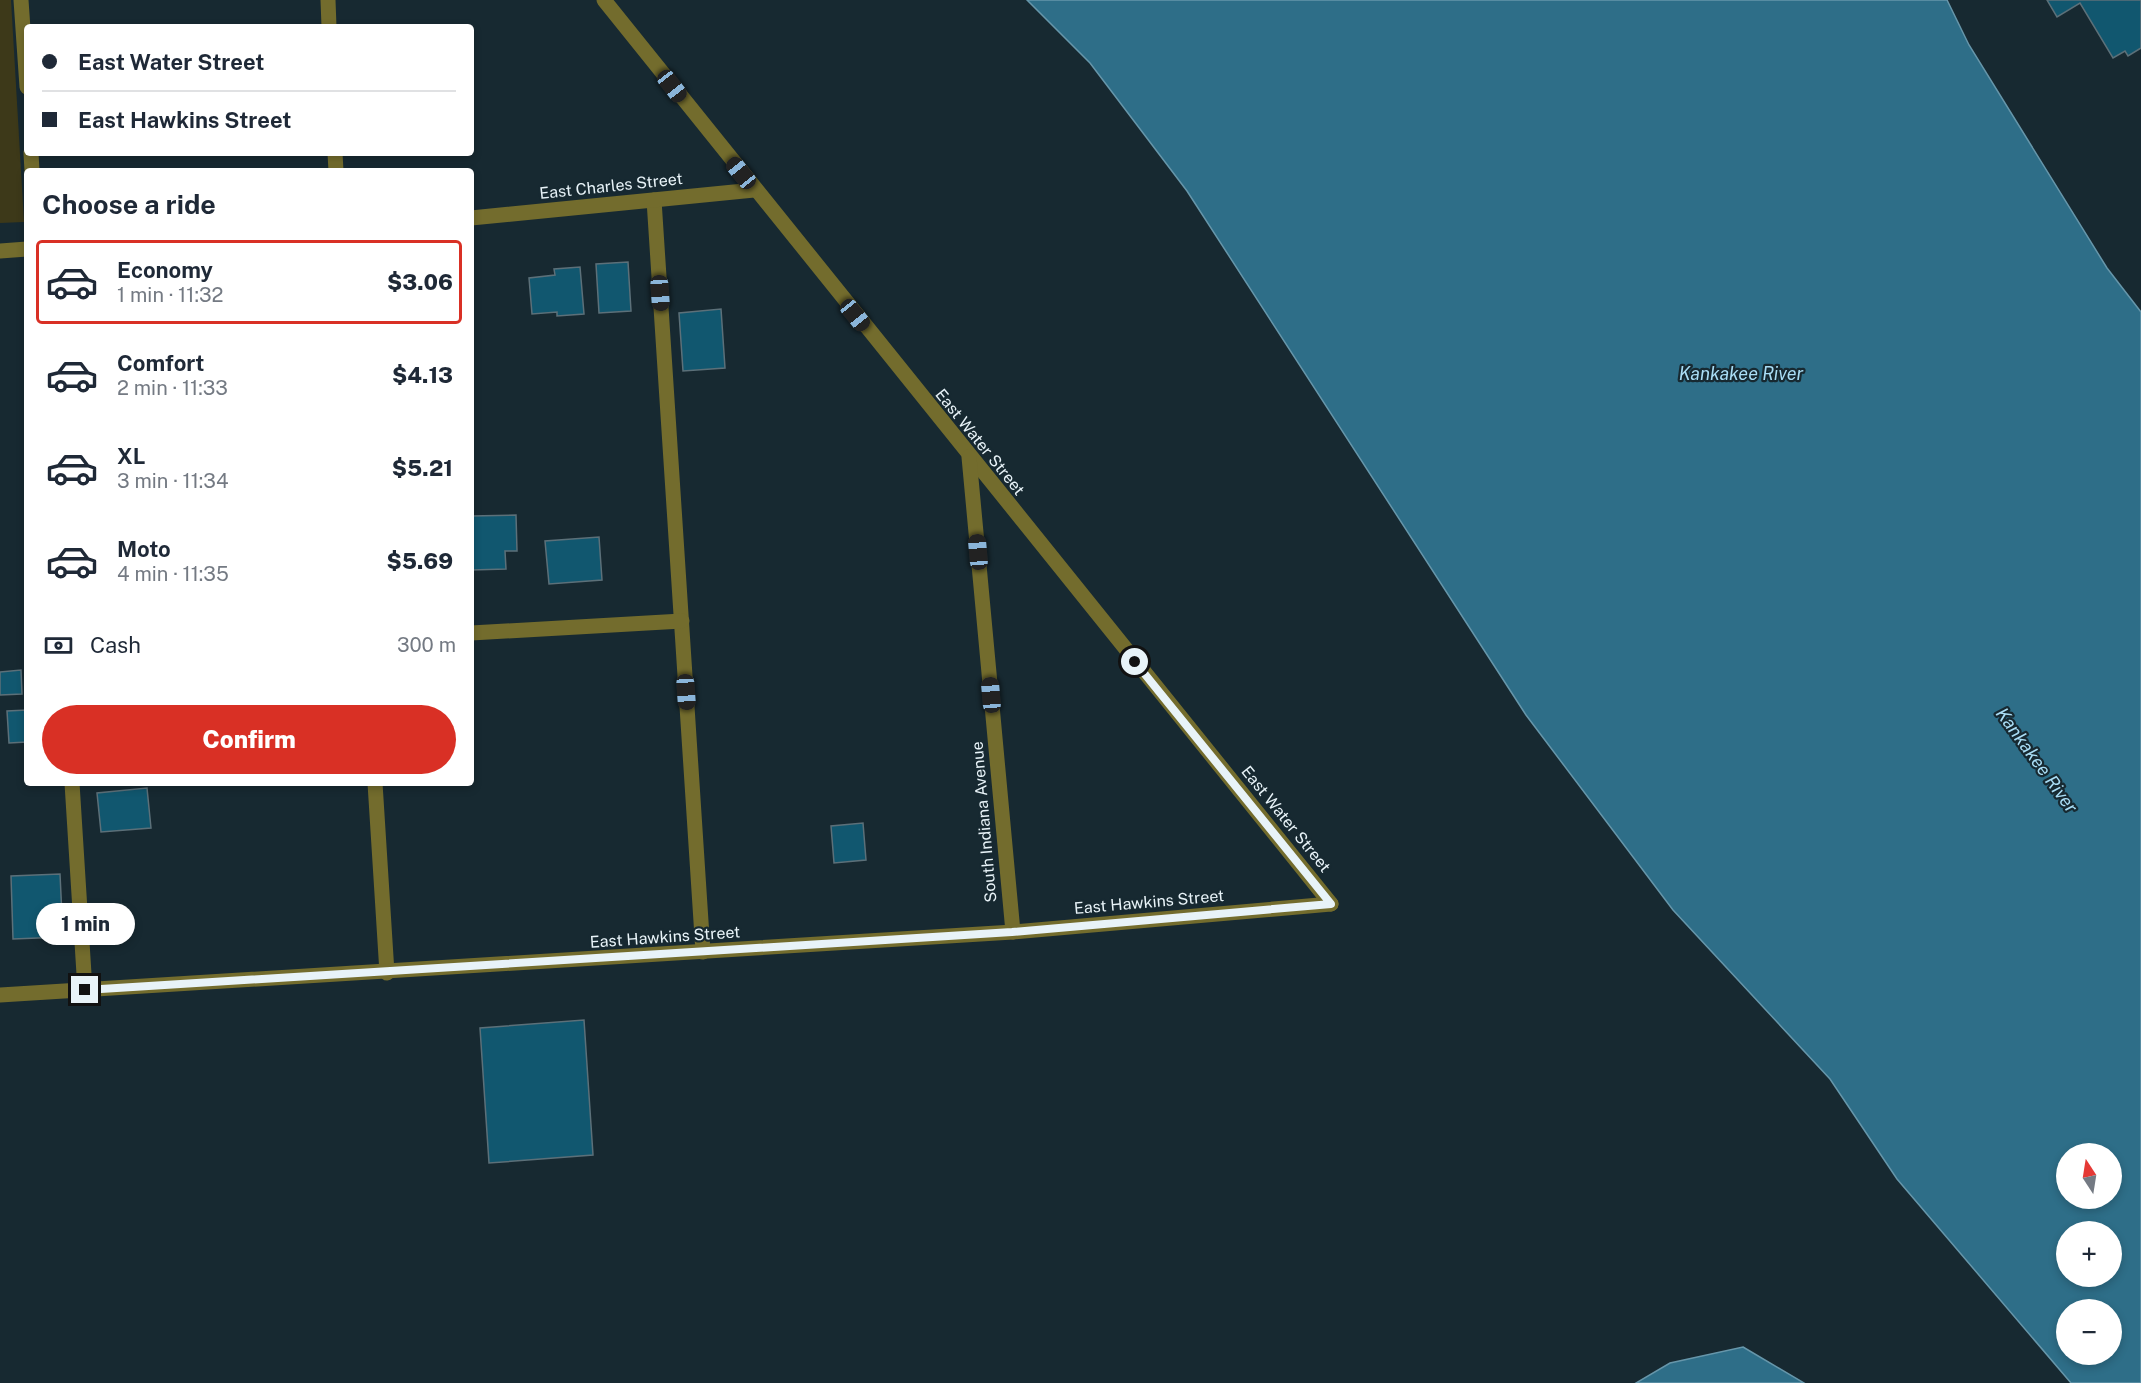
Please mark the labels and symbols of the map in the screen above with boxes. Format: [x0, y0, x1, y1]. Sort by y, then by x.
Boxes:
car [654, 66, 690, 106]
car [723, 153, 759, 193]
street label: East Charles Street [538, 169, 684, 203]
car [650, 274, 670, 312]
car [837, 295, 873, 335]
water label: Kankakee River [1679, 363, 1804, 384]
street label: East Water Street [931, 385, 1029, 499]
car [967, 533, 989, 571]
route start [1121, 648, 1148, 675]
car [676, 673, 696, 711]
car [980, 676, 1002, 714]
water label: Kankakee River [1992, 703, 2082, 817]
street label: South Indiana Avenue [967, 741, 1001, 903]
street label: East Water Street [1237, 762, 1335, 876]
street label: East Hawkins Street [1073, 886, 1225, 918]
callout: 1 min [36, 903, 134, 945]
street label: East Hawkins Street [589, 922, 741, 952]
route end [71, 976, 98, 1003]
north arrow [2056, 1143, 2122, 1209]

